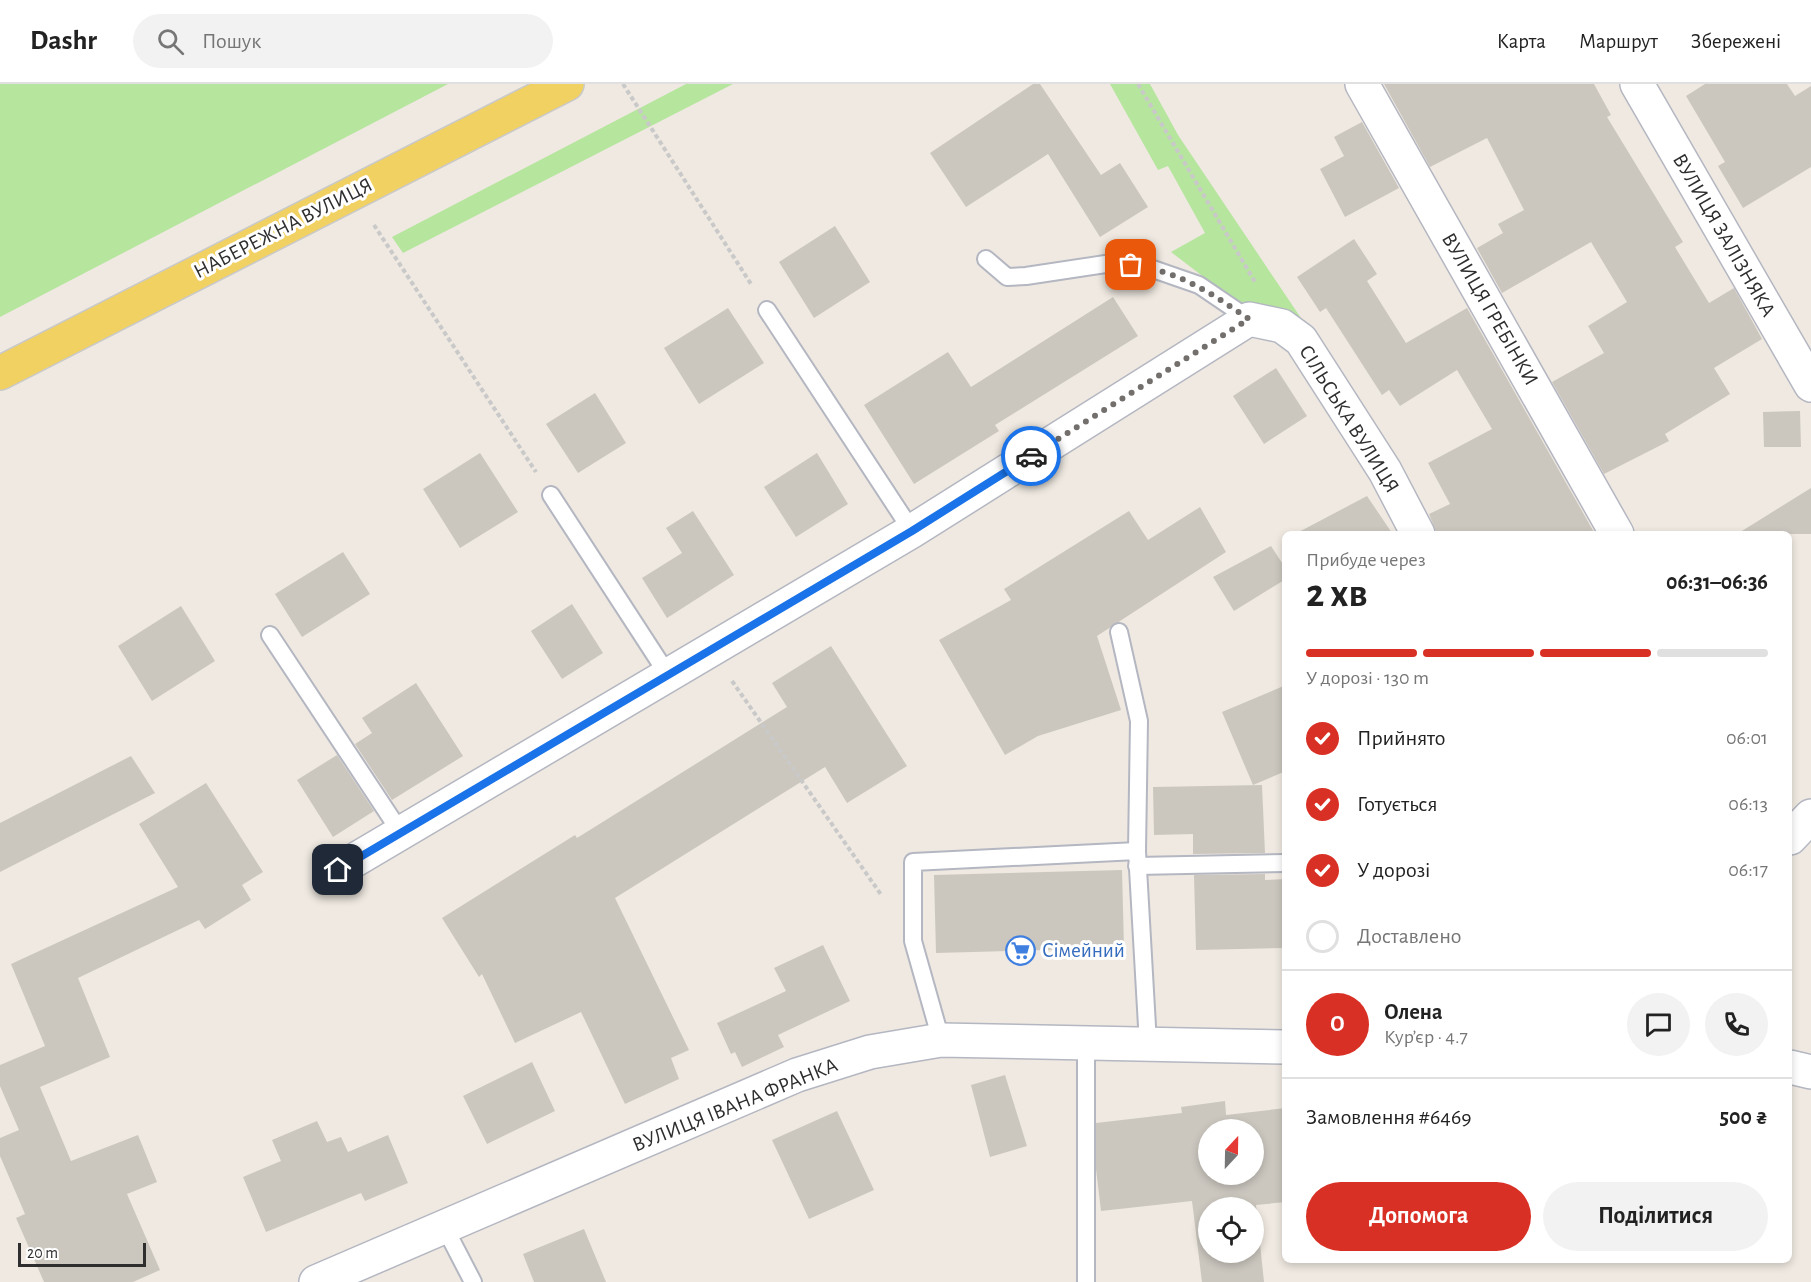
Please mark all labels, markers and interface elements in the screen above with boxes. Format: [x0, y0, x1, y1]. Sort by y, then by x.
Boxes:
search box [133, 14, 553, 68]
icon: search [154, 25, 187, 58]
text: Dashr [30, 27, 97, 55]
text: Пошук [202, 30, 261, 52]
text: Карта [1497, 31, 1546, 52]
text: Маршрут [1579, 31, 1658, 52]
text: Збережені [1691, 31, 1781, 52]
street label: ВУЛИЦЯ ЗАЛІЗНЯКА [1669, 150, 1779, 320]
street label: НАБЕРЕЖНА ВУЛИЦЯ [190, 174, 376, 282]
street label: ВУЛИЦЯ ГРЕБІНКИ [1438, 229, 1542, 389]
pin [1105, 239, 1156, 290]
icon: bag [1114, 248, 1147, 281]
street label: СІЛЬСЬКА ВУЛИЦЯ [1295, 341, 1403, 497]
courier [1001, 426, 1061, 486]
icon: car [1015, 440, 1048, 473]
text: Прибуде через [1306, 550, 1426, 570]
text: 06:31–06:36 [1666, 571, 1768, 593]
text: 2 хв [1306, 575, 1368, 614]
text: У дорозі · 130 m [1306, 668, 1429, 688]
icon: check [1306, 722, 1339, 755]
text: Прийнято [1357, 727, 1445, 749]
text: 06:01 [1726, 728, 1768, 748]
icon: check [1306, 788, 1339, 821]
text: Готується [1357, 793, 1438, 815]
text: 06:13 [1728, 794, 1768, 814]
pin [312, 844, 363, 895]
icon: home [321, 853, 354, 886]
icon: check [1306, 854, 1339, 887]
text: У дорозі [1357, 859, 1430, 881]
text: 06:17 [1728, 860, 1768, 880]
text: Доставлено [1357, 925, 1462, 947]
supermarket icon: Сімейний [1005, 934, 1037, 966]
place label: Сімейний [1042, 940, 1125, 961]
button: chat [1627, 993, 1690, 1056]
button: phone [1705, 993, 1768, 1056]
text: Олена [1384, 1001, 1442, 1023]
text: О [1330, 1013, 1345, 1035]
text: Кур’єр · 4.7 [1384, 1027, 1468, 1047]
street label: ВУЛИЦЯ ІВАНА ФРАНКА [629, 1054, 841, 1156]
text: Замовлення #6469 [1306, 1106, 1472, 1128]
text: 500 ₴ [1720, 1106, 1768, 1128]
north arrow [1198, 1119, 1264, 1185]
map controls [1198, 1119, 1264, 1263]
button: Допомога [1306, 1182, 1531, 1251]
button: Поділитися [1543, 1182, 1768, 1251]
button: locate [1198, 1197, 1264, 1263]
scale bar [18, 1240, 146, 1268]
text: 20 m [27, 1245, 58, 1261]

